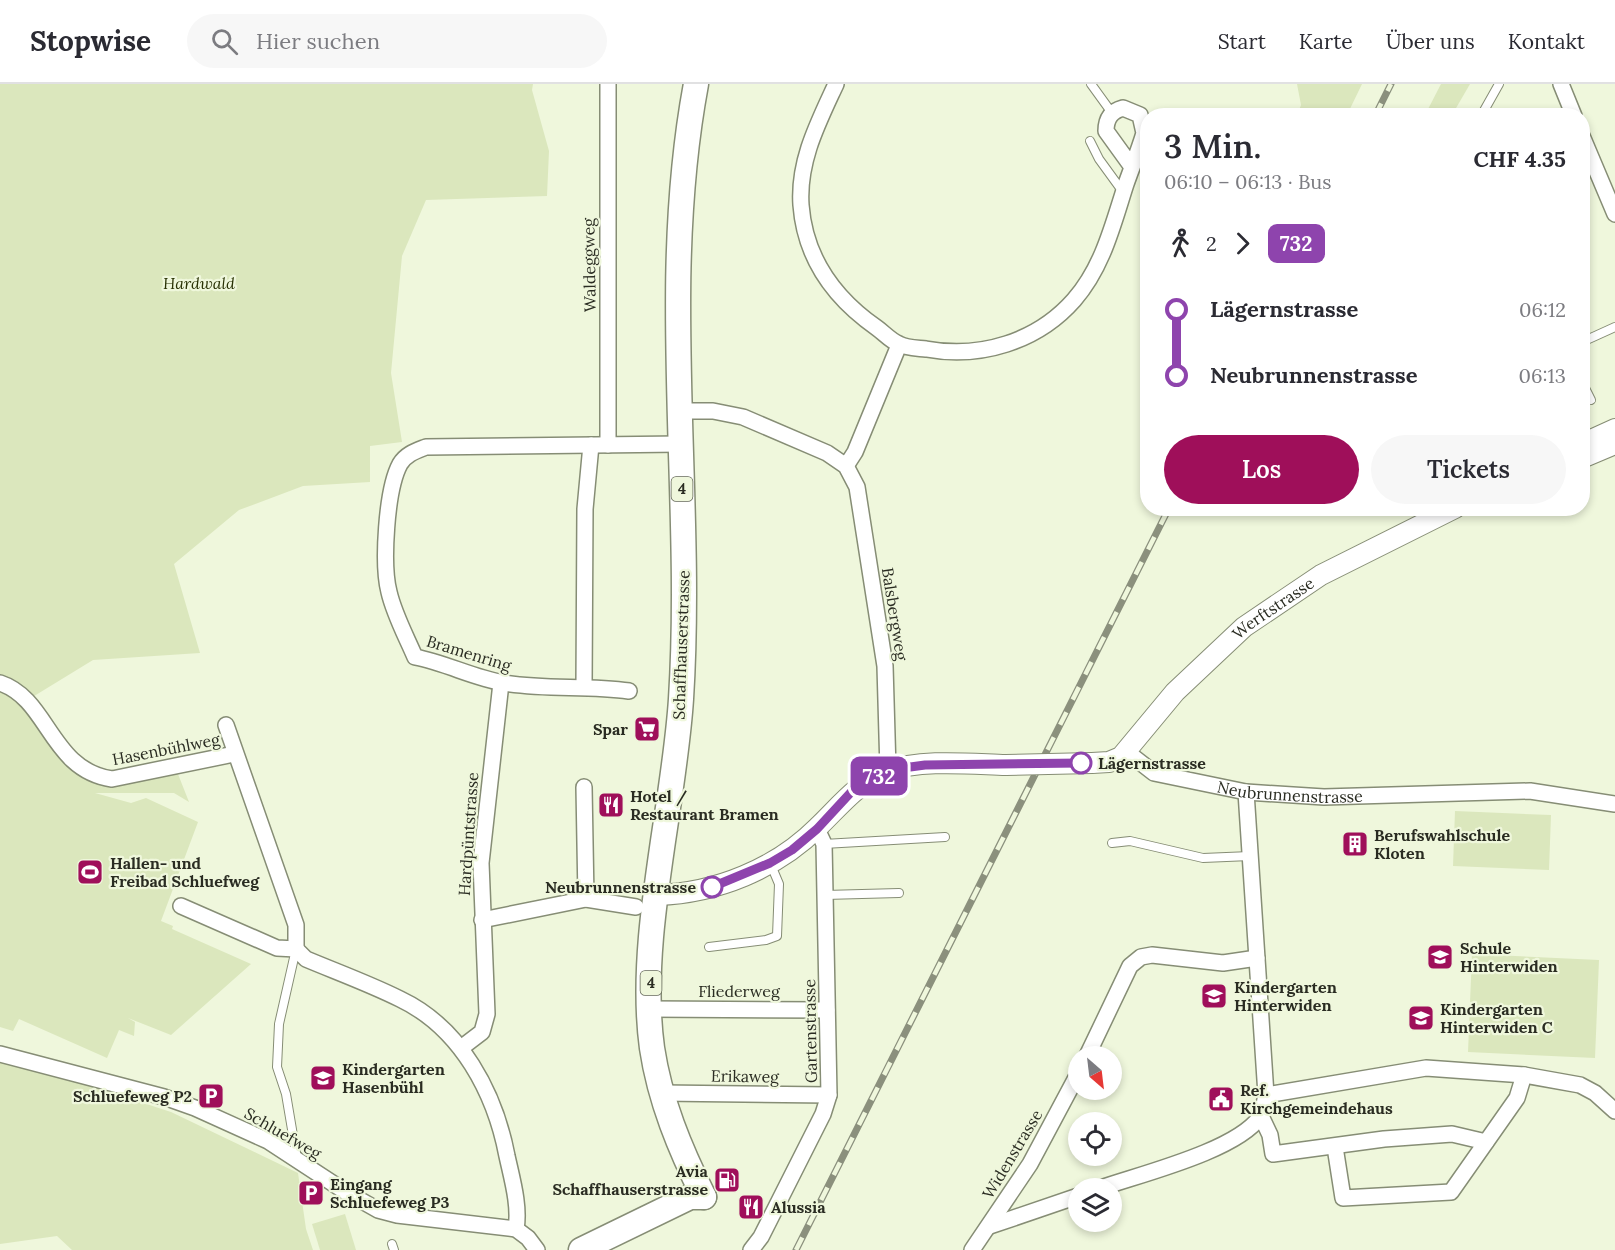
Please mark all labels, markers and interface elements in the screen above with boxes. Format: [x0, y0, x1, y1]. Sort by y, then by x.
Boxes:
search box [187, 14, 607, 68]
text: Stopwise [30, 23, 151, 59]
icon: search [208, 25, 241, 58]
text: Hier suchen [256, 27, 380, 55]
text: Start [1218, 28, 1266, 55]
text: Karte [1299, 28, 1353, 55]
text: Über uns [1386, 28, 1475, 55]
text: Kontakt [1508, 28, 1585, 55]
text: 3 Min. [1164, 125, 1261, 167]
text: CHF 4.35 [1473, 145, 1566, 173]
text: 06:10 – 06:13 · Bus [1164, 169, 1331, 194]
street label: Waldeggweg [578, 217, 600, 312]
icon: walk [1164, 227, 1197, 260]
icon: forward [1226, 227, 1259, 260]
text: 732 [1280, 230, 1313, 257]
text: 2 [1206, 231, 1217, 256]
park label: Hardwald [163, 273, 235, 293]
text: Lägernstrasse [1210, 295, 1358, 323]
text: 06:12 [1519, 297, 1566, 322]
text: Neubrunnenstrasse [1210, 361, 1417, 389]
text: 06:13 [1519, 363, 1566, 388]
button: Los [1164, 435, 1359, 504]
button: Tickets [1371, 435, 1566, 504]
road number: 4 [672, 477, 692, 501]
street label: Balsbergweg [878, 566, 912, 663]
street label: Schaffhauserstrasse [668, 569, 694, 720]
street label: Werftstrasse [1228, 573, 1318, 643]
street label: Bramenring [424, 631, 515, 676]
supermarket icon: Spar [632, 714, 662, 744]
place label: Spar [593, 719, 628, 739]
street label: Hasenbühlweg [110, 729, 223, 769]
marker: Lägernstrasse [1070, 752, 1092, 774]
place label: Lägernstrasse [1098, 753, 1206, 773]
line badge: 732 [844, 756, 914, 796]
text: 732 [863, 763, 895, 790]
street label: Hardpüntstrasse [454, 771, 482, 897]
street label: Neubrunnenstrasse [1215, 776, 1363, 807]
place label: Hotel / Restaurant Bramen [630, 786, 779, 824]
restaurant icon: Hotel / Restaurant Bramen [596, 790, 626, 820]
place label: Berufswahlschule Kloten [1374, 825, 1510, 863]
building icon: Berufswahlschule Kloten [1340, 829, 1370, 859]
place label: Hallen- und Freibad Schluefweg [110, 853, 260, 891]
sports icon: Hallen- und Freibad Schluefweg [75, 857, 105, 887]
marker: Neubrunnenstrasse [701, 876, 723, 898]
place label: Neubrunnenstrasse [545, 877, 696, 897]
place label: Schule Hinterwiden [1460, 938, 1558, 976]
school or university icon: Schule Hinterwiden [1425, 942, 1455, 972]
road number: 4 [640, 971, 662, 995]
place label: Kindergarten Hinterwiden [1234, 977, 1337, 1015]
street label: Gartenstrasse [799, 978, 821, 1083]
street label: Fliederweg [698, 981, 781, 1001]
school or university icon: Kindergarten Hinterwiden [1199, 981, 1229, 1011]
place label: Kindergarten Hinterwiden C [1440, 999, 1553, 1037]
school or university icon: Kindergarten Hinterwiden C [1406, 1003, 1436, 1033]
north arrow [1068, 1046, 1122, 1100]
map controls [1068, 1046, 1122, 1232]
place label: Kindergarten Hasenbühl [342, 1059, 445, 1097]
school or university icon: Kindergarten Hasenbühl [308, 1063, 338, 1093]
street label: Erikaweg [711, 1065, 780, 1087]
place label: Ref. Kirchgemeindehaus [1240, 1080, 1393, 1118]
parking icon: Schluefeweg P2 [196, 1081, 226, 1111]
public building icon: Ref. Kirchgemeindehaus [1206, 1084, 1236, 1114]
place label: Schluefeweg P2 [73, 1086, 192, 1106]
street label: Schluefweg [241, 1103, 326, 1164]
street label: Widenstrasse [978, 1106, 1047, 1202]
button: locate [1068, 1112, 1122, 1166]
place label: Avia Schaffhauserstrasse [552, 1161, 709, 1199]
fuel station icon: Avia Schaffhauserstrasse [712, 1165, 742, 1195]
place label: Eingang Schluefeweg P3 [330, 1174, 449, 1212]
parking icon: Eingang Schluefeweg P3 [296, 1178, 326, 1208]
button: layers [1068, 1178, 1122, 1232]
restaurant icon: Alussia [736, 1192, 766, 1222]
place label: Alussia [771, 1197, 826, 1217]

